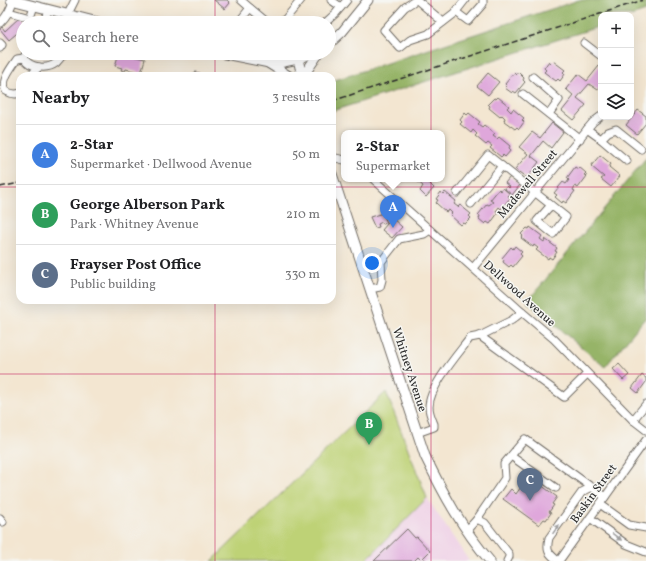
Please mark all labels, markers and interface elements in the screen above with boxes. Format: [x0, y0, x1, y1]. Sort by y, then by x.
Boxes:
map controls [598, 12, 634, 120]
button: + [598, 12, 634, 48]
search box [16, 16, 336, 60]
icon: search [30, 27, 52, 49]
text: Search here [62, 28, 139, 49]
button: − [598, 48, 634, 84]
button: layers [598, 84, 634, 120]
text: Nearby [32, 87, 90, 110]
text: 3 results [272, 89, 320, 107]
popup [341, 130, 445, 182]
text: 2-Star [70, 135, 113, 156]
text: 2-Star [356, 137, 399, 158]
text: A [40, 146, 50, 164]
text: 50 m [292, 146, 320, 164]
street label: Madewell Street [494, 146, 562, 222]
text: Supermarket · Dellwood Avenue [70, 156, 252, 174]
text: Supermarket [356, 158, 430, 176]
text: George Alberson Park [70, 195, 225, 216]
pin: A [380, 195, 406, 228]
text: B [41, 206, 49, 224]
text: 210 m [286, 206, 320, 224]
text: Park · Whitney Avenue [70, 216, 199, 234]
your location [362, 253, 382, 273]
text: Frayser Post Office [70, 255, 201, 276]
street label: Dellwood Avenue [479, 257, 559, 331]
text: C [41, 266, 49, 284]
text: 330 m [285, 266, 320, 284]
text: Public building [70, 276, 156, 294]
street label: Whitney Avenue [388, 326, 430, 414]
pin: B [356, 412, 382, 445]
street label: Baskin Street [567, 461, 621, 527]
pin: C [517, 468, 543, 501]
one-way arrow [552, 524, 560, 534]
one-way arrow [611, 533, 622, 542]

